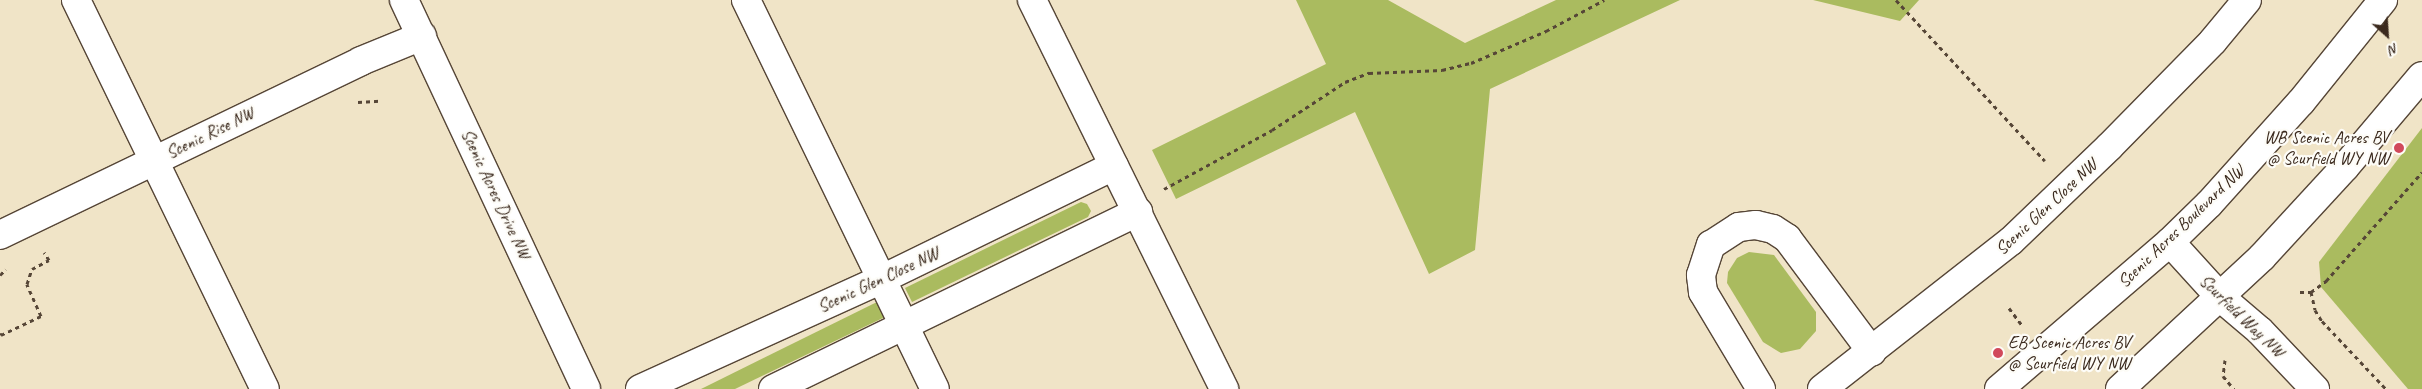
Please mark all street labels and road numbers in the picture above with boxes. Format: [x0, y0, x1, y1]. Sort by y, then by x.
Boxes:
street label: Scenic Rise NW [162, 102, 258, 164]
street label: Scenic Acres Drive NW [456, 125, 536, 263]
street label: Scenic Glen Close NW [1991, 154, 2101, 260]
street label: Scenic Acres Boulevard NW [2113, 160, 2249, 292]
street label: Scenic Glen Close NW [814, 242, 942, 318]
street label: Scurfield Way NW [2195, 270, 2289, 362]

